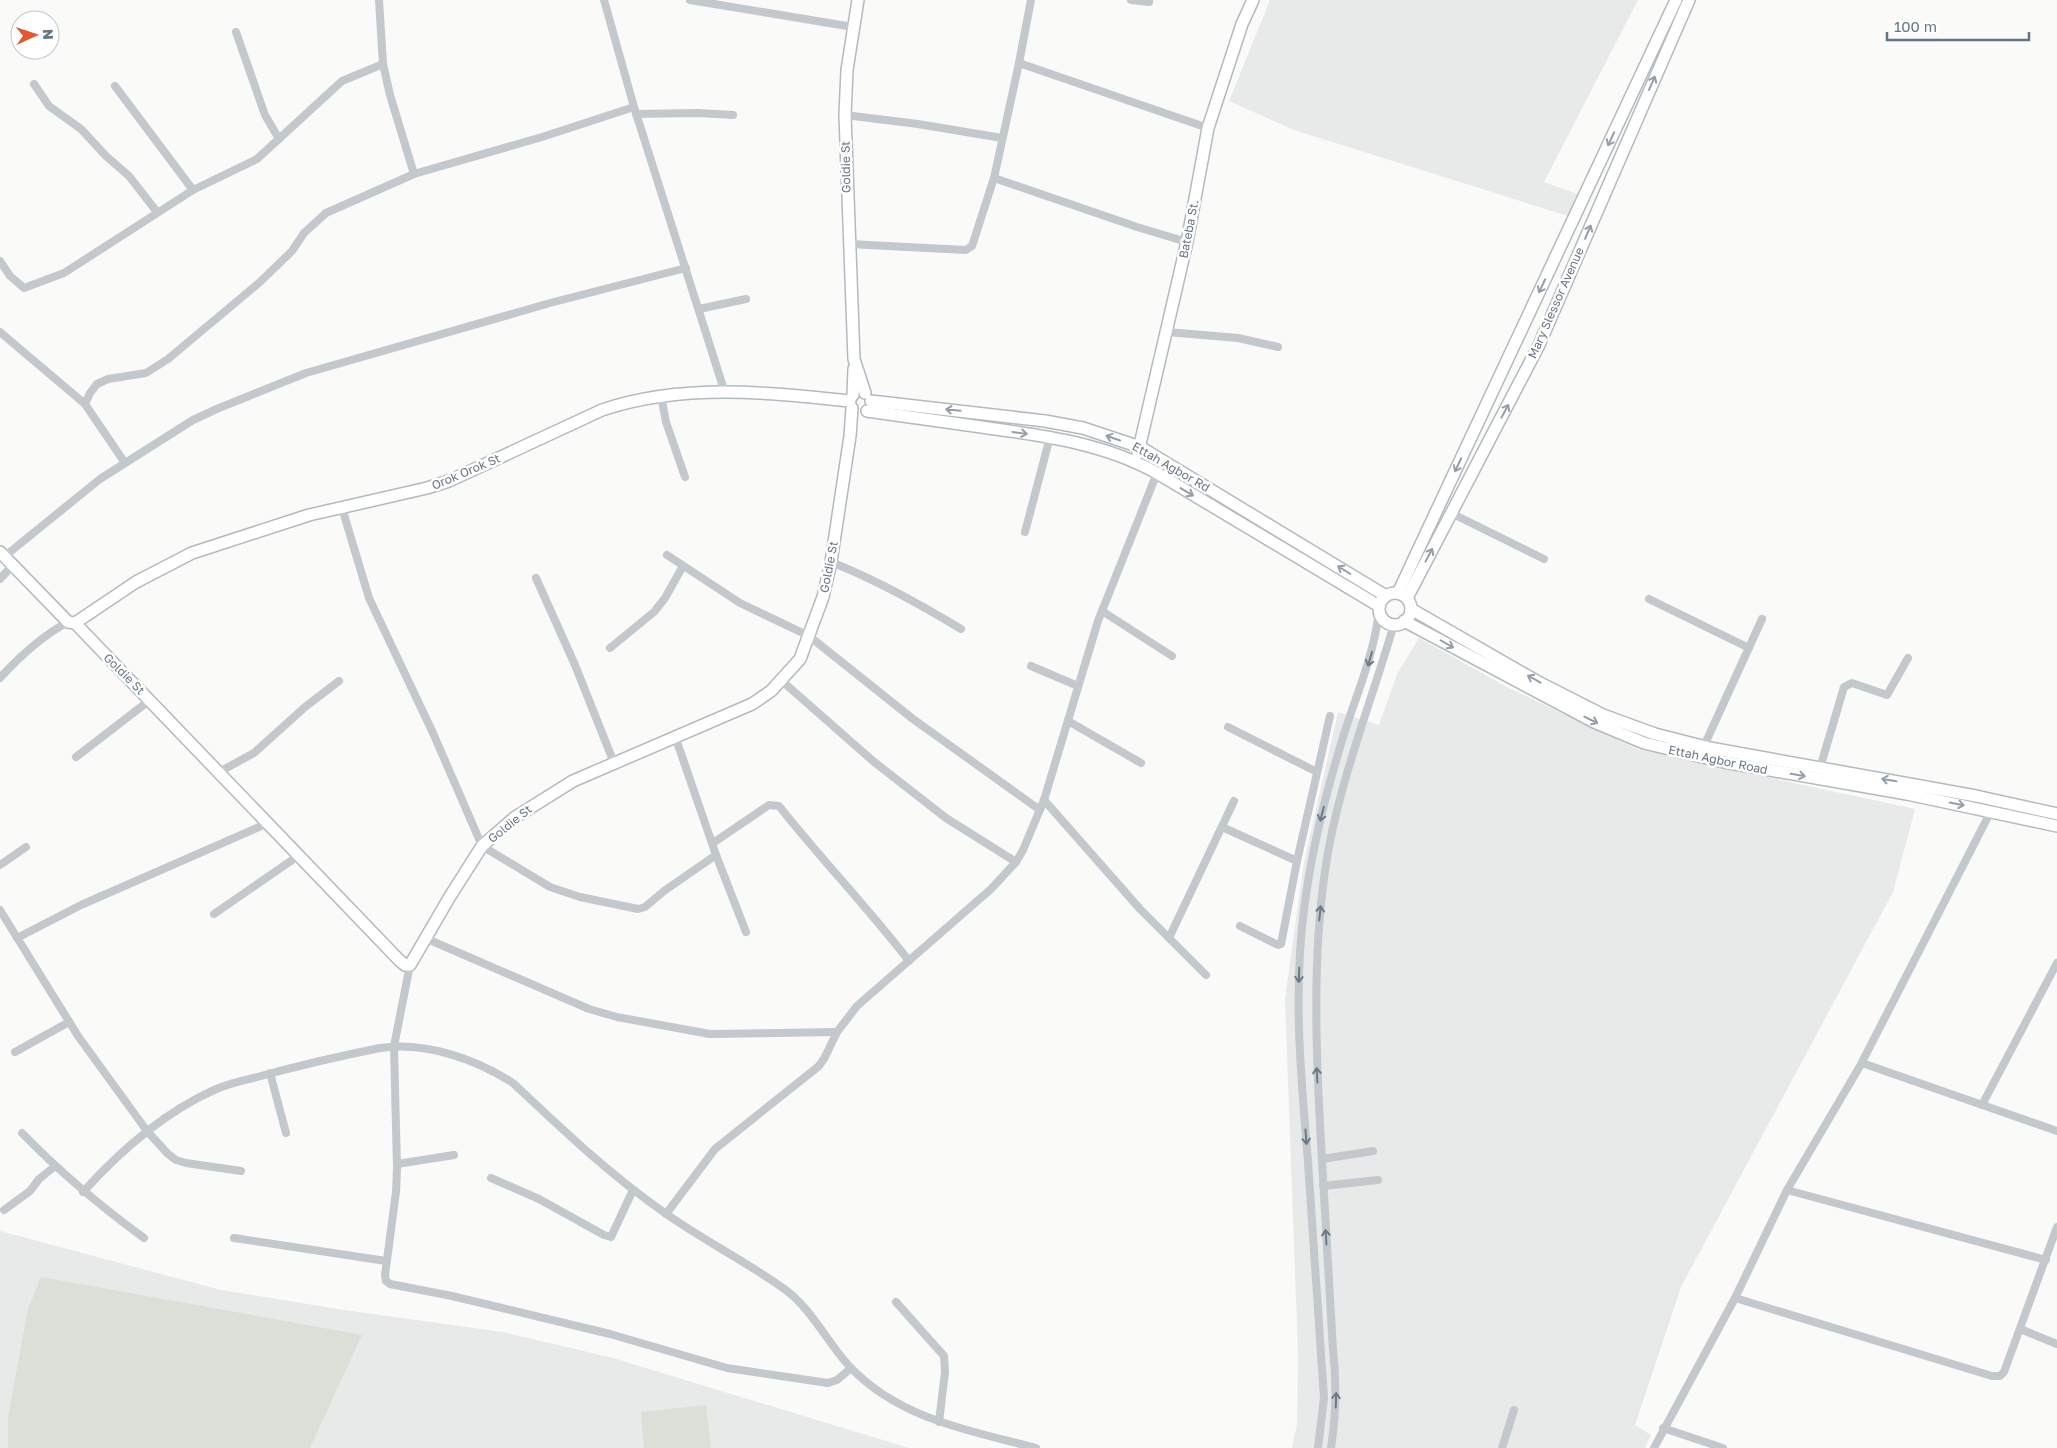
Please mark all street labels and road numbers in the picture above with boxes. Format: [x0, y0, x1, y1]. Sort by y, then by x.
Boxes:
street label: Goldie St [838, 141, 853, 193]
street label: Bateba St. [1175, 198, 1202, 260]
street label: Mary Slessor Avenue [1524, 245, 1587, 361]
street label: Ettah Agbor Rd [1130, 438, 1213, 495]
street label: Orok Orok St [429, 450, 503, 493]
street label: Goldie St [816, 540, 841, 594]
street label: Goldie St [101, 650, 148, 698]
street label: Ettah Agbor Road [1667, 742, 1769, 777]
street label: Goldie St [485, 801, 535, 846]

